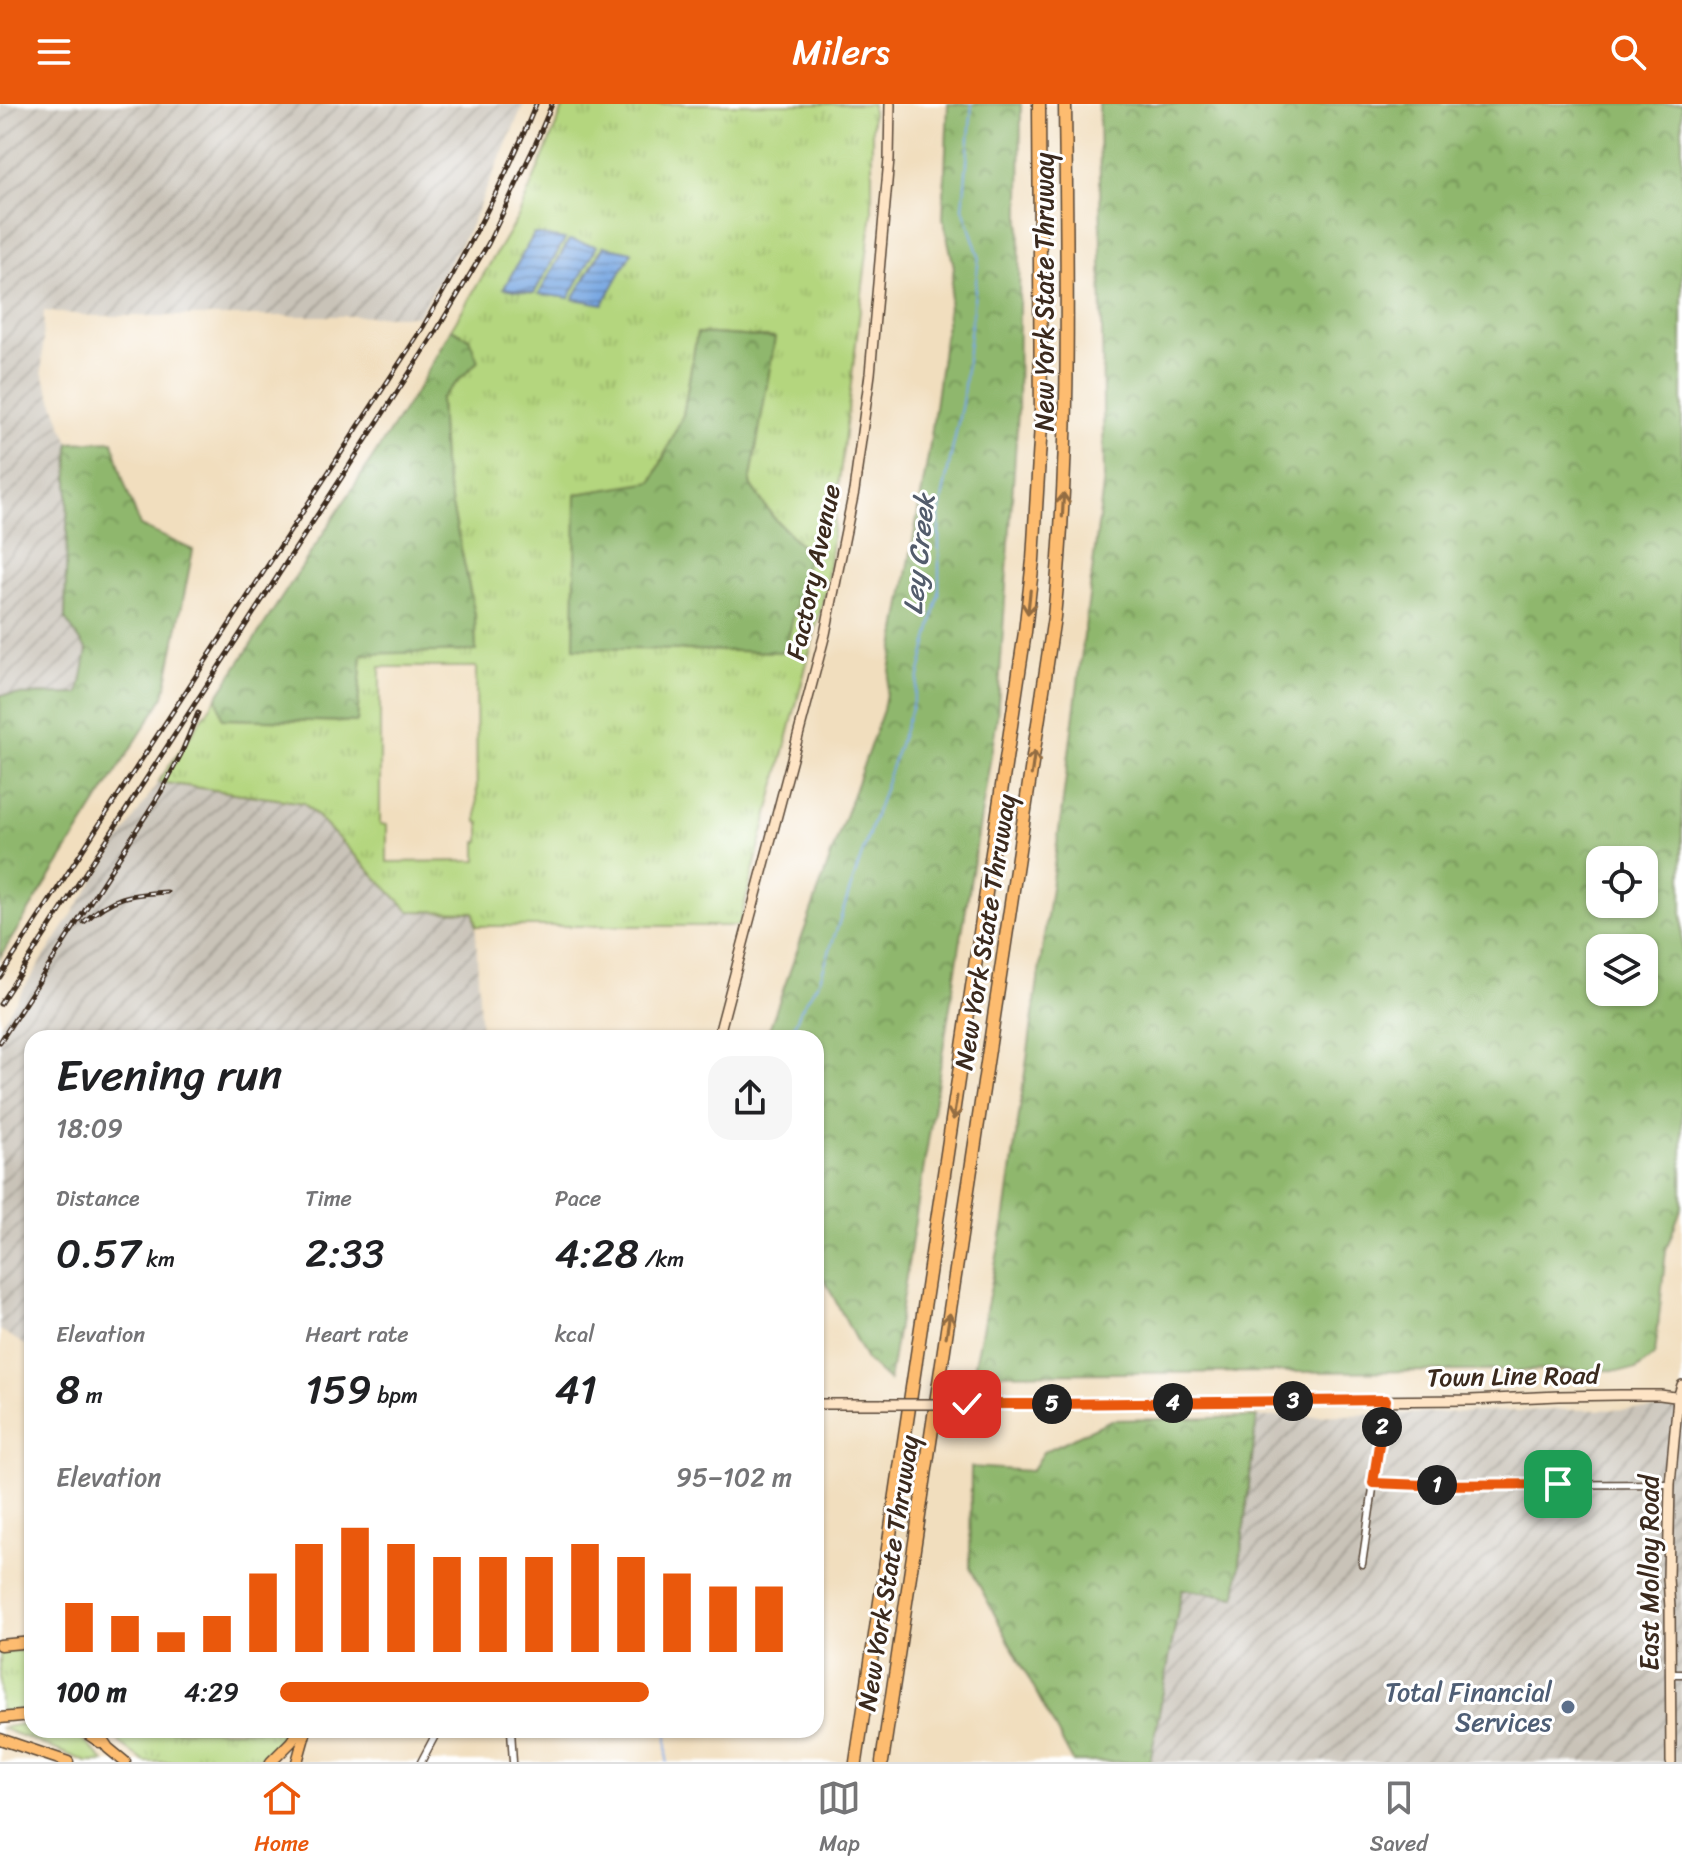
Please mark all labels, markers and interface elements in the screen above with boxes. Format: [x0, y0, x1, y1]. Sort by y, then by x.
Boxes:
text: Milers [792, 20, 890, 84]
icon: menu [32, 30, 76, 74]
icon: search [1606, 30, 1650, 74]
street label: New York State Thruway [1021, 152, 1067, 431]
street label: Factory Avenue [772, 480, 854, 664]
water label: Ley Creek [888, 489, 949, 617]
one-way arrow [1056, 492, 1071, 519]
one-way arrow [1021, 588, 1036, 614]
one-way arrow [1026, 751, 1041, 776]
street label: New York State Thruway [940, 790, 1030, 1073]
map controls [1586, 846, 1658, 1006]
button: locate [1586, 846, 1658, 918]
button: layers [1586, 934, 1658, 1006]
text: Evening run [56, 1036, 282, 1114]
button: share [708, 1056, 792, 1140]
one-way arrow [947, 1095, 962, 1120]
text: 18:09 [56, 1105, 123, 1151]
text: Distance [56, 1179, 140, 1218]
text: Time [305, 1179, 352, 1218]
text: Pace [555, 1179, 601, 1218]
text: 0.57 [56, 1218, 141, 1289]
text: 2:33 [305, 1218, 384, 1289]
text: 4:28 [555, 1218, 639, 1289]
text: km [141, 1240, 175, 1279]
text: /km [639, 1240, 684, 1279]
one-way arrow [941, 1313, 956, 1338]
text: Elevation [56, 1315, 145, 1354]
text: Heart rate [305, 1315, 409, 1354]
text: kcal [555, 1315, 595, 1354]
street label: Town Line Road [1427, 1351, 1602, 1400]
text: 8 [56, 1354, 80, 1425]
text: 159 [305, 1354, 372, 1425]
text: 41 [555, 1354, 597, 1425]
pin [933, 1370, 1001, 1438]
text: m [80, 1376, 103, 1415]
text: bpm [372, 1376, 418, 1415]
pin: 3 [1273, 1381, 1313, 1421]
text: 3 [1287, 1381, 1299, 1420]
icon: check [945, 1382, 989, 1426]
pin: 4 [1153, 1383, 1193, 1423]
text: 4 [1166, 1383, 1180, 1422]
pin: 5 [1032, 1384, 1072, 1424]
text: 5 [1045, 1384, 1059, 1423]
pin: 2 [1362, 1407, 1402, 1447]
text: 2 [1376, 1407, 1388, 1446]
street label: New York State Thruway [843, 1431, 933, 1714]
pin [1524, 1450, 1592, 1518]
text: Elevation [56, 1454, 161, 1500]
text: 95–102 m [676, 1454, 792, 1500]
icon: arrive [1536, 1462, 1580, 1506]
pin: 1 [1417, 1465, 1457, 1505]
text: 1 [1432, 1465, 1442, 1504]
street label: East Molloy Road [1626, 1473, 1672, 1671]
text: 100 m [56, 1669, 127, 1715]
text: 4:29 [184, 1669, 239, 1715]
place label: Total Financial Services [1385, 1669, 1553, 1745]
marker: Total Financial Services [1559, 1698, 1577, 1716]
tab: Home [254, 1776, 309, 1863]
tab: Map [817, 1776, 861, 1863]
tab: Saved [1370, 1776, 1428, 1863]

